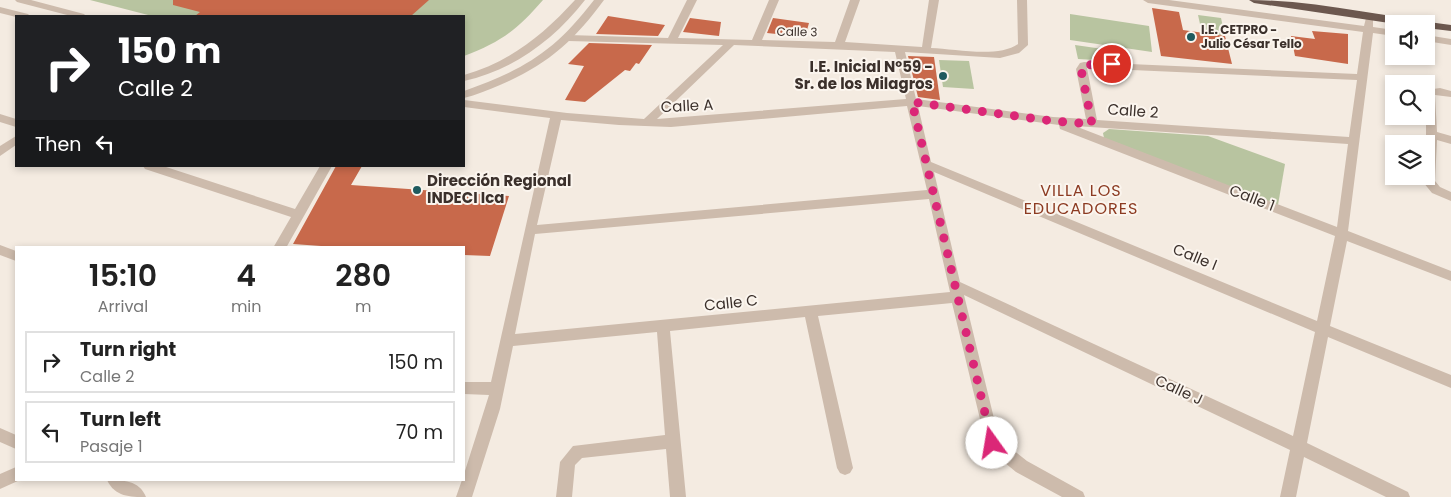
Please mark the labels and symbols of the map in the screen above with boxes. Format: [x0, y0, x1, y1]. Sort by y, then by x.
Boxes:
place label: I.E. CETPRO - Julio César Tello [1201, 21, 1302, 52]
street label: Calle 3 [776, 23, 818, 40]
marker: I.E. CETPRO - Julio César Tello [1185, 31, 1197, 43]
pin [1091, 43, 1133, 85]
place label: I.E. Inicial Nº59 - Sr. de los Milagros [794, 56, 933, 94]
marker: I.E. Inicial Nº59 - Sr. de los Milagros [937, 70, 949, 82]
street label: Calle A [660, 94, 714, 117]
street label: Calle 2 [1107, 98, 1159, 123]
place label: Dirección Regional INDECI Ica [427, 170, 571, 208]
district label: VILLA LOS EDUCADORES [1024, 179, 1138, 220]
street label: Calle 1 [1226, 179, 1278, 216]
marker: Dirección Regional INDECI Ica [411, 184, 423, 196]
street label: Calle I [1170, 238, 1220, 275]
street label: Calle C [703, 289, 759, 316]
street label: Calle J [1152, 369, 1206, 410]
position arrow [965, 416, 1017, 468]

